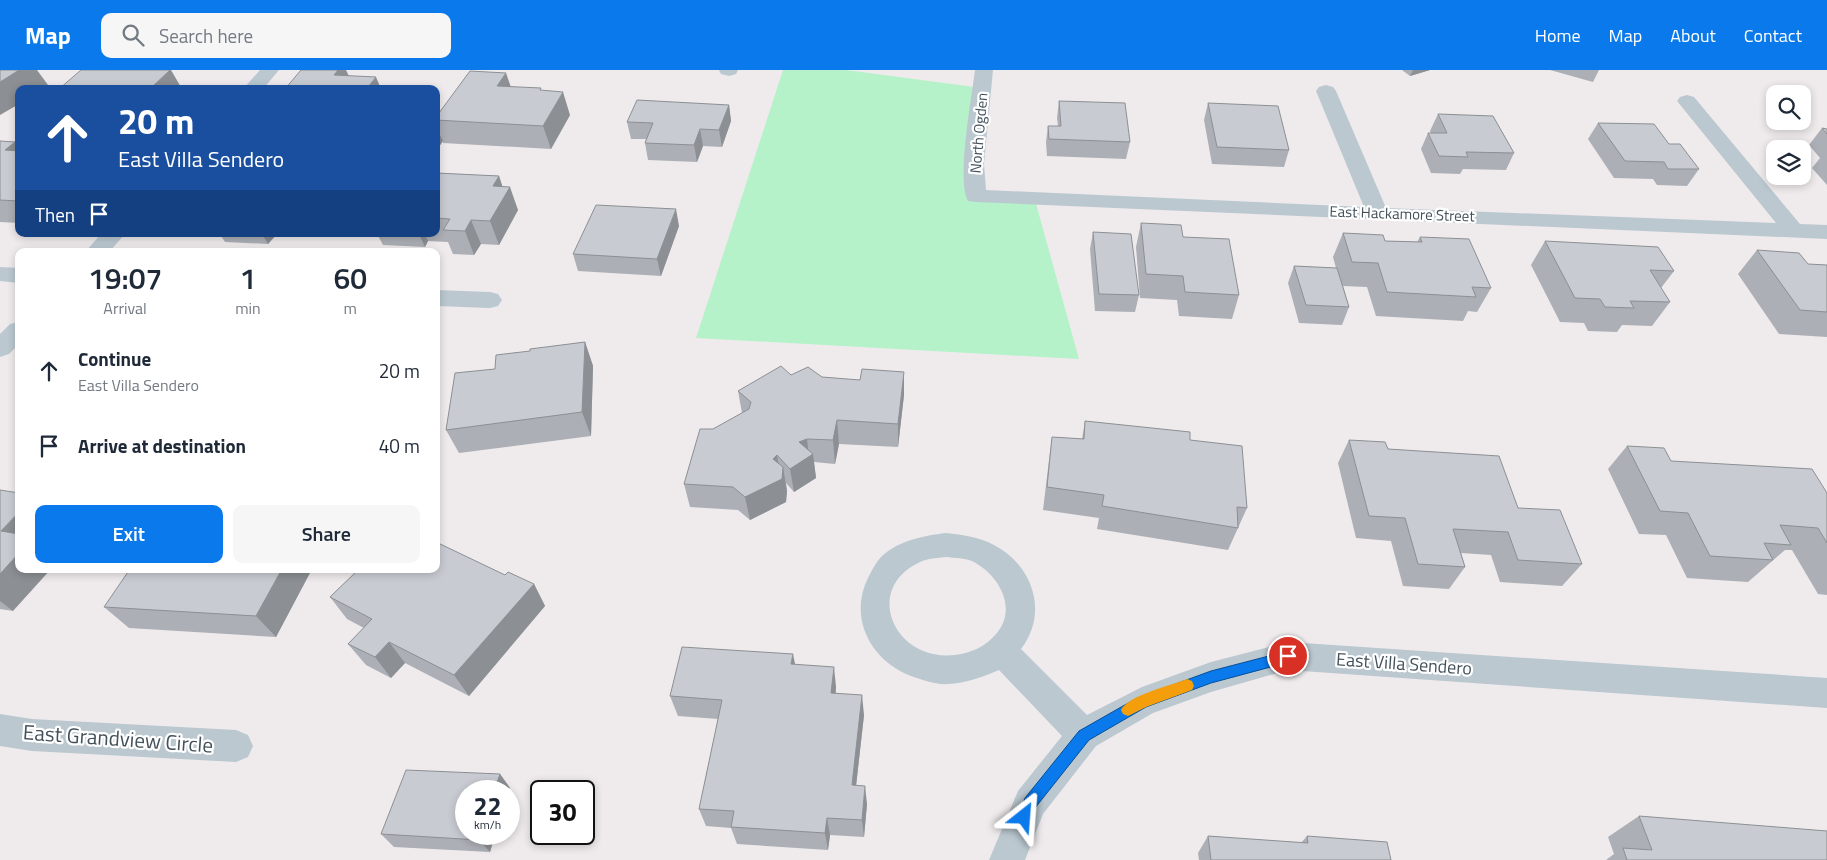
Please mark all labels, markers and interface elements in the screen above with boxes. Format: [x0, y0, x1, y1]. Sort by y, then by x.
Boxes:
search box [101, 13, 451, 58]
text: Map [25, 17, 71, 53]
icon: search [119, 21, 147, 49]
text: Search here [159, 21, 253, 50]
text: Home [1535, 22, 1581, 49]
text: Map [1609, 22, 1642, 49]
text: About [1670, 22, 1716, 49]
text: Contact [1744, 22, 1802, 49]
map controls [1766, 85, 1811, 185]
button: search [1766, 85, 1811, 130]
street label: North Ogden [964, 92, 993, 174]
text: 20 m [118, 94, 194, 148]
icon: ahead [35, 105, 100, 170]
button: layers [1766, 140, 1811, 185]
text: East Villa Sendero [118, 142, 284, 176]
street label: East Hackamore Street [1329, 199, 1476, 228]
text: Then [35, 200, 75, 229]
icon: arrive [85, 200, 113, 228]
text: 19:07 [88, 255, 162, 301]
text: 1 [239, 255, 256, 301]
text: 60 [333, 255, 367, 301]
text: Arrival [103, 296, 147, 320]
text: min [235, 296, 261, 320]
text: m [344, 296, 357, 320]
text: Continue [78, 344, 151, 373]
text: 20 m [379, 356, 420, 385]
icon: ahead [35, 357, 63, 385]
text: East Villa Sendero [78, 373, 199, 397]
text: Arrive at destination [78, 431, 246, 460]
text: 40 m [379, 431, 420, 460]
icon: arrive [35, 432, 63, 460]
button: Exit [35, 505, 223, 563]
button: Share [233, 505, 420, 563]
pin [1267, 635, 1309, 677]
icon: arrive [1274, 642, 1302, 670]
street label: East Villa Sendero [1335, 645, 1473, 682]
street label: East Grandview Circle [22, 715, 214, 761]
speed limit sign: 30 [530, 780, 595, 845]
text: 22 [473, 787, 502, 825]
position arrow [997, 790, 1049, 842]
text: km/h [474, 815, 501, 834]

